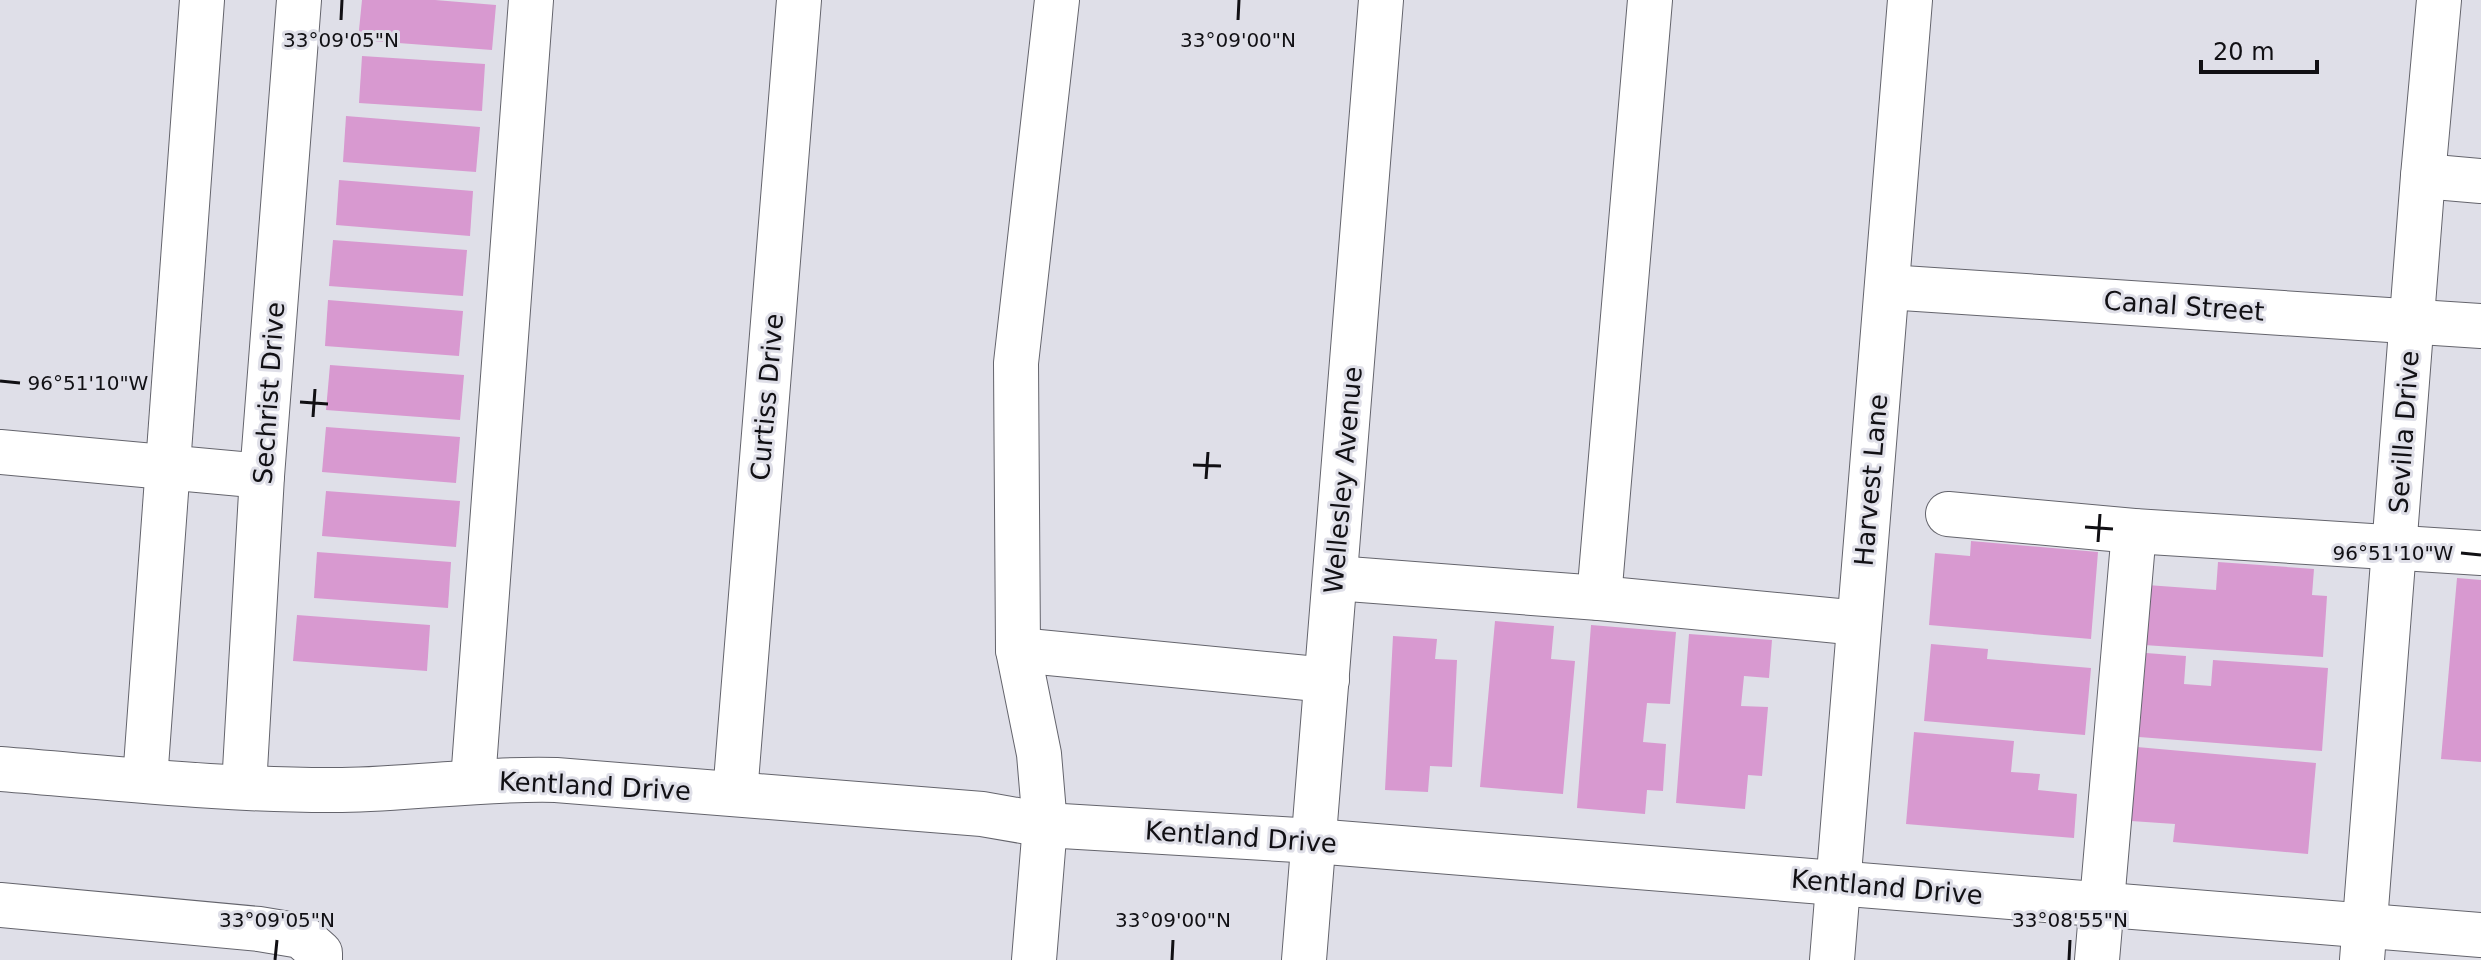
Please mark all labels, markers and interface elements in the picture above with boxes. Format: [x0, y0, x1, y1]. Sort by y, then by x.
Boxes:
scale bar [2201, 24, 2317, 74]
text: 33°09'05"N [283, 28, 399, 52]
text: 33°09'00"N [1180, 28, 1296, 52]
text: 20 m [2213, 38, 2275, 66]
street label: Canal Street [2103, 285, 2265, 327]
street label: Sechrist Drive [248, 301, 290, 485]
street label: Curtiss Drive [745, 312, 789, 482]
street label: Sevilla Drive [2383, 350, 2425, 514]
street label: Wellesley Avenue [1318, 365, 1368, 595]
text: 96°51'10"W [28, 371, 149, 395]
street label: Harvest Lane [1849, 393, 1893, 567]
text: 96°51'10"W [2333, 541, 2454, 565]
street label: Kentland Drive [498, 766, 692, 806]
street label: Kentland Drive [1144, 815, 1338, 859]
street label: Kentland Drive [1790, 864, 1984, 910]
text: 33°09'05"N [219, 908, 335, 932]
text: 33°09'00"N [1115, 908, 1231, 932]
text: 33°08'55"N [2012, 908, 2128, 932]

